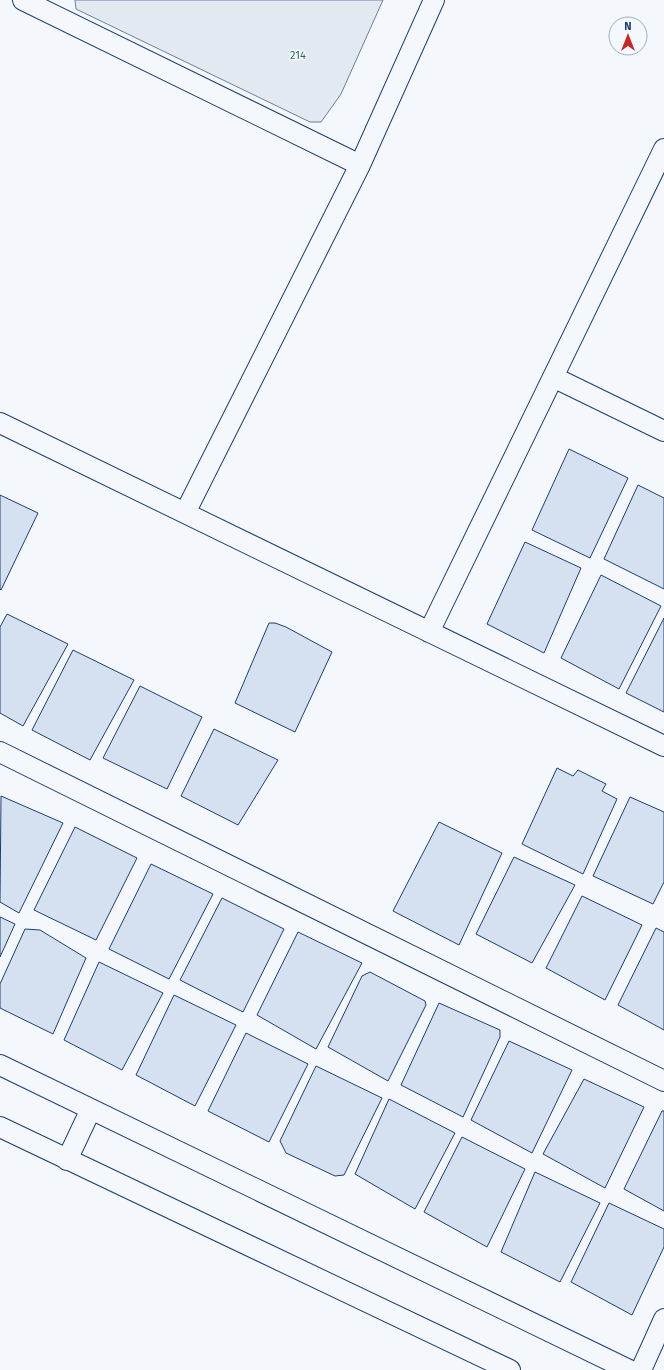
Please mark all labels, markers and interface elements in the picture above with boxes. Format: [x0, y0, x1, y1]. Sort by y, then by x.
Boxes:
north arrow [608, 16, 648, 56]
text: N [624, 20, 632, 33]
park label: 214 [290, 49, 306, 62]

